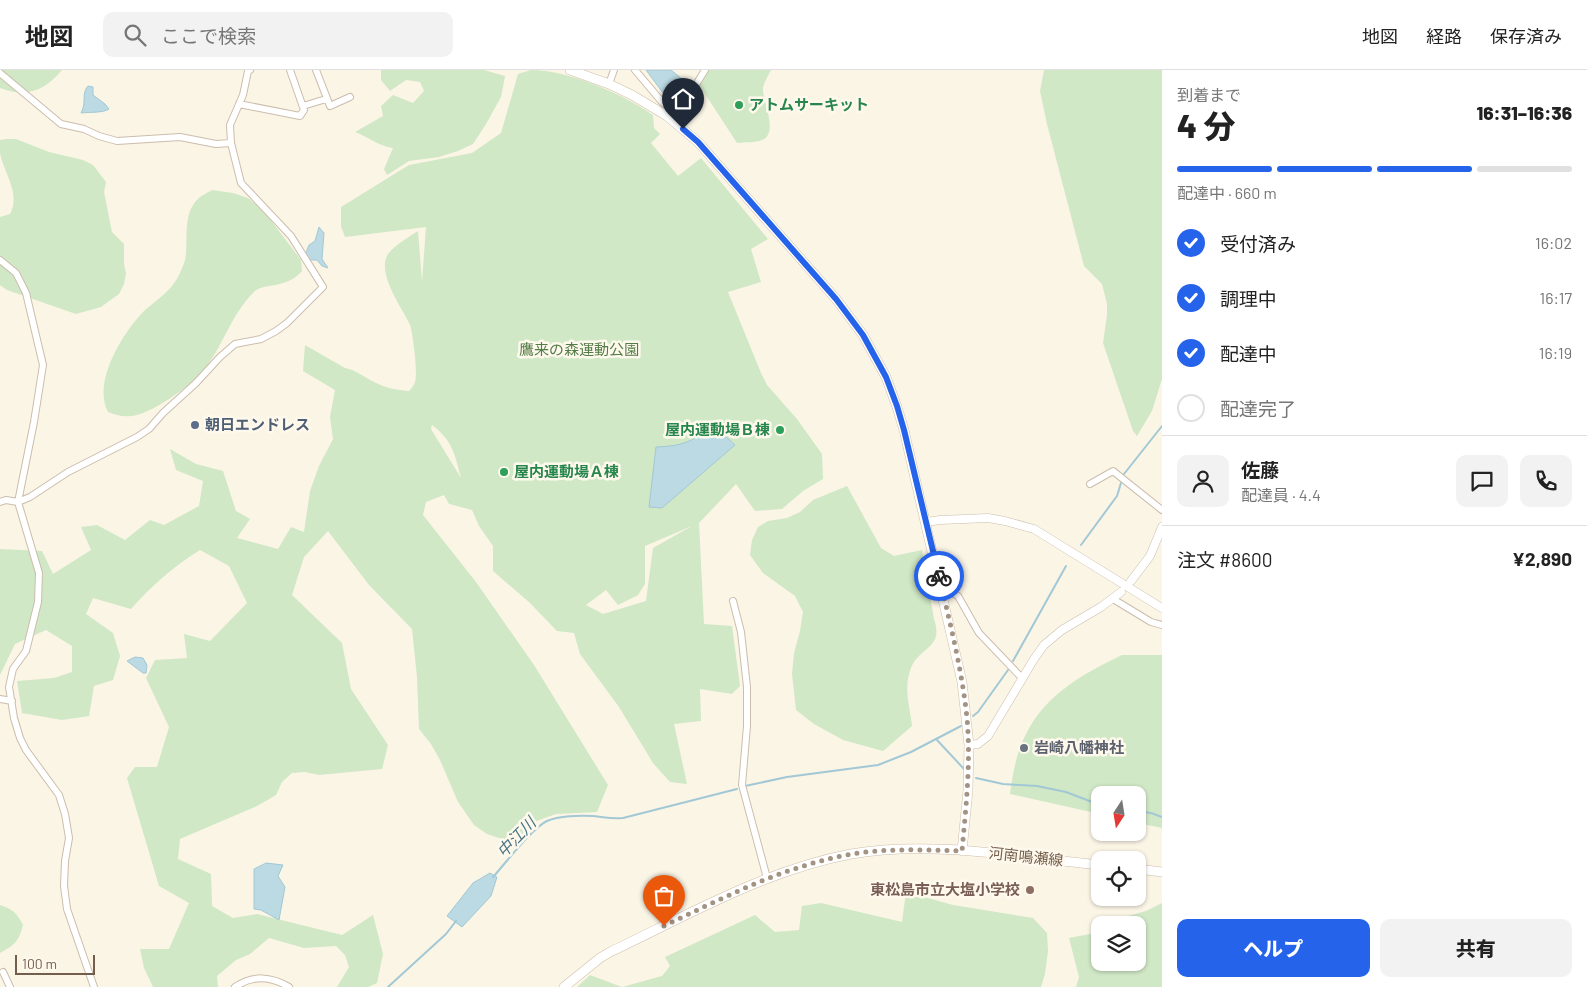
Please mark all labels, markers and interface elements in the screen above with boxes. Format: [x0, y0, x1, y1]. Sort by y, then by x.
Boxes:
search box [103, 12, 453, 57]
text: 地図 [25, 21, 73, 50]
icon: search [121, 21, 149, 49]
text: ここで検索 [161, 24, 256, 47]
text: 地図 [1362, 25, 1398, 47]
text: 経路 [1426, 25, 1462, 47]
text: 保存済み [1490, 25, 1562, 47]
pin [662, 78, 704, 129]
icon: home [669, 85, 697, 113]
text: 到着まで [1177, 85, 1241, 104]
place label: アトムサーキット [749, 95, 869, 113]
marker: アトムサーキット [733, 99, 745, 111]
text: 16:31–16:36 [1476, 101, 1572, 124]
text: 4 分 [1177, 106, 1235, 144]
text: 配達中 · 660 m [1177, 183, 1277, 202]
icon: check [1177, 229, 1205, 257]
text: 受付済み [1220, 232, 1296, 255]
text: 16:02 [1535, 233, 1572, 252]
icon: check [1177, 284, 1205, 312]
text: 調理中 [1220, 287, 1277, 310]
text: 16:17 [1540, 288, 1572, 307]
icon: check [1177, 339, 1205, 367]
park label: 鷹来の森運動公園 [519, 340, 639, 358]
text: 配達中 [1220, 342, 1277, 365]
text: 16:19 [1539, 343, 1572, 362]
text: 配達完了 [1220, 397, 1296, 420]
place label: 朝日エンドレス [205, 415, 310, 433]
marker: 朝日エンドレス [189, 419, 201, 431]
place label: 屋内運動場Ｂ棟 [665, 420, 770, 438]
marker: 屋内運動場Ｂ棟 [774, 424, 786, 436]
button: person [1177, 455, 1229, 507]
button: chat [1456, 455, 1508, 507]
button: phone [1520, 455, 1572, 507]
text: 佐藤 [1241, 458, 1279, 481]
place label: 屋内運動場Ａ棟 [514, 462, 619, 480]
marker: 屋内運動場Ａ棟 [498, 466, 510, 478]
text: 配達員 · 4.4 [1241, 485, 1321, 504]
text: ¥2,890 [1512, 547, 1572, 570]
text: 注文 #8600 [1177, 548, 1272, 571]
courier [914, 551, 964, 601]
icon: bike [925, 562, 953, 590]
place label: 岩崎八幡神社 [1034, 738, 1124, 756]
marker: 岩崎八幡神社 [1018, 742, 1030, 754]
north arrow [1091, 786, 1146, 841]
map controls [1091, 786, 1146, 971]
water label: 中江川 [492, 811, 541, 861]
street label: 河南鳴瀬線 [988, 843, 1064, 869]
button: locate [1091, 851, 1146, 906]
pin [643, 875, 685, 926]
place label: 東松島市立大塩小学校 [870, 880, 1020, 898]
icon: bag [650, 882, 678, 910]
marker: 東松島市立大塩小学校 [1024, 884, 1036, 896]
button: layers [1091, 916, 1146, 971]
button: ヘルプ [1177, 919, 1370, 977]
button: 共有 [1380, 919, 1572, 977]
scale bar [15, 952, 95, 975]
text: 100 m [22, 955, 57, 972]

